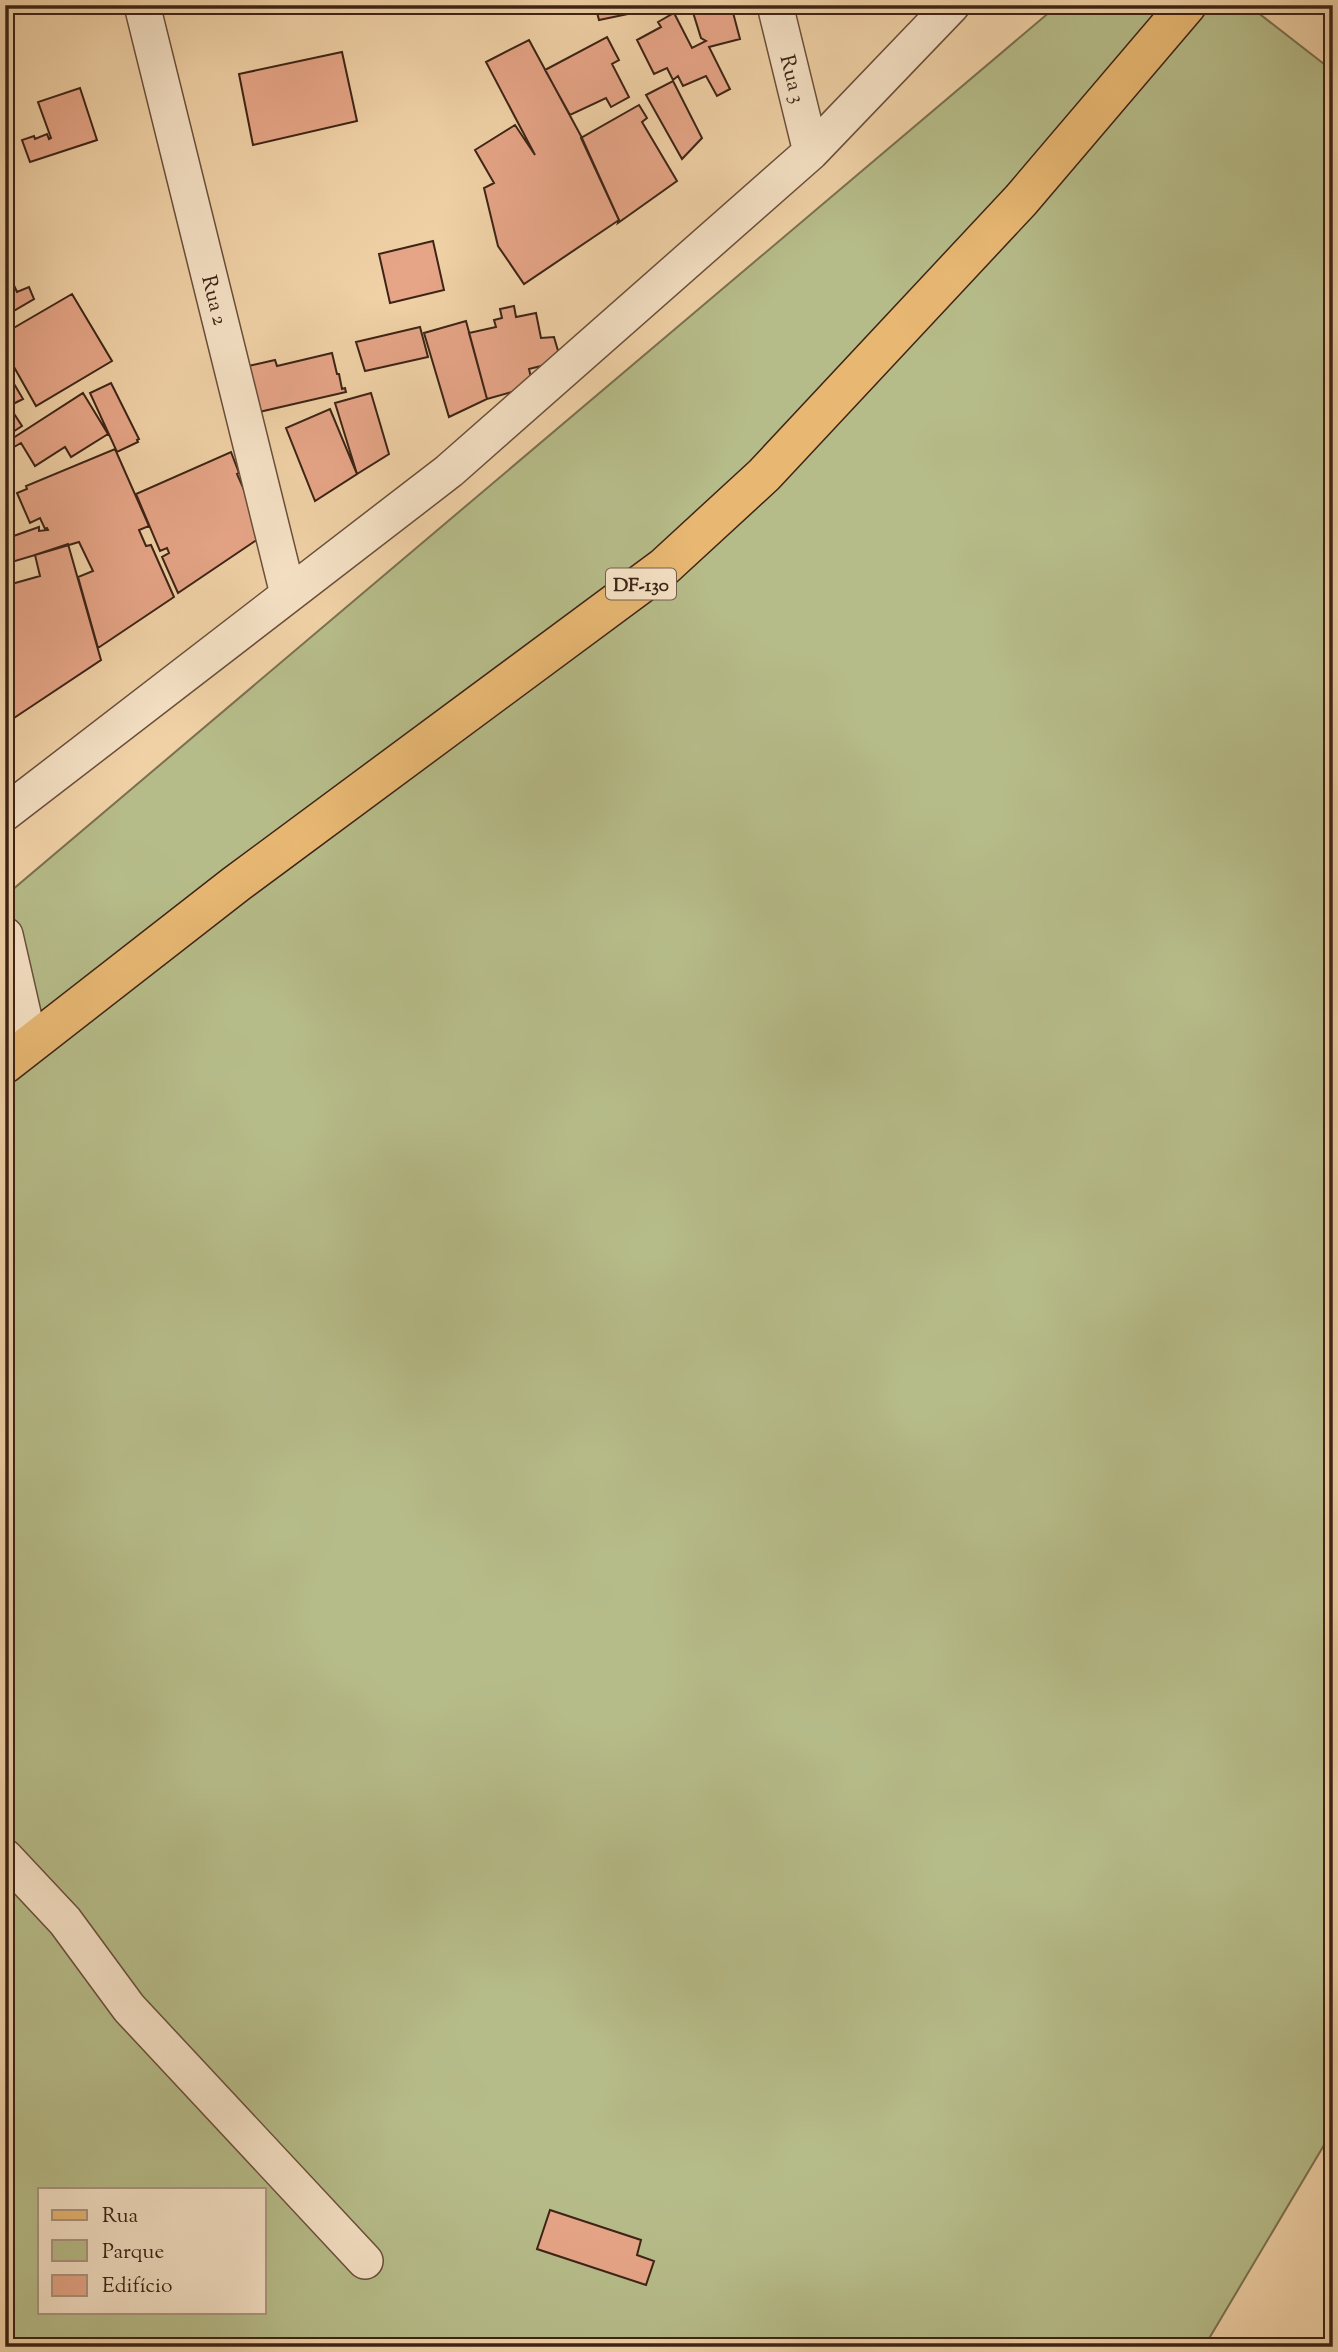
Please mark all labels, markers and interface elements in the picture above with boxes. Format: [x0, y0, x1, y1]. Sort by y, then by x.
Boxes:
street label: Rua 3 [771, 52, 812, 107]
street label: Rua 2 [192, 272, 234, 329]
road number: DF-130 [606, 568, 676, 600]
legend [38, 2188, 266, 2314]
text: Rua [102, 2202, 139, 2232]
text: Parque [102, 2238, 164, 2268]
text: Edifício [102, 2272, 172, 2302]

